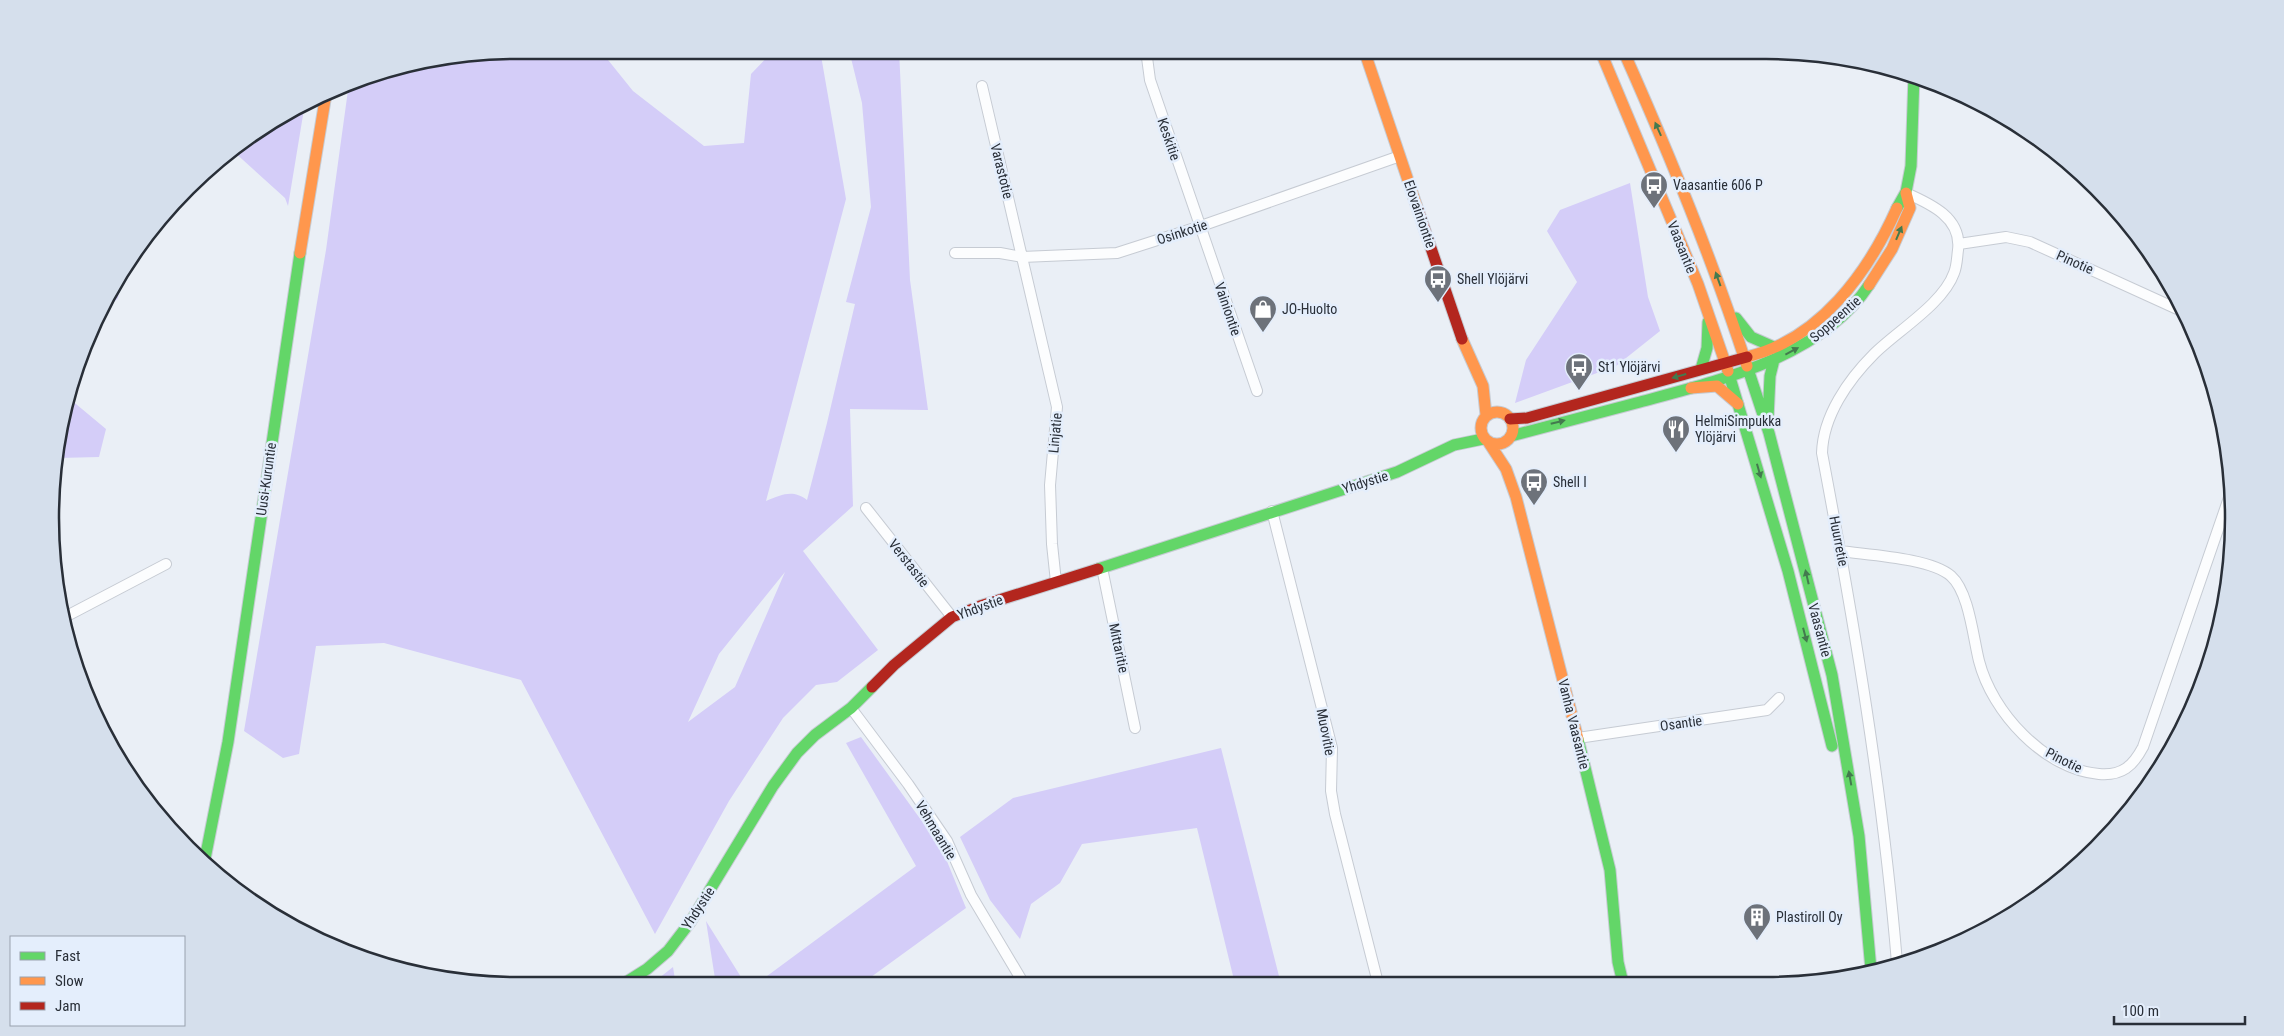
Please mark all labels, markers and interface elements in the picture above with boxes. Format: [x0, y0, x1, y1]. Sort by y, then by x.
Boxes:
street label: Keskitie [1154, 116, 1184, 163]
one-way arrow [1653, 122, 1661, 136]
street label: Varastotie [987, 142, 1017, 201]
bus stop icon: Vaasantie 606 P [1639, 170, 1669, 209]
place label: Vaasantie 606 P [1673, 177, 1763, 193]
street label: Elovainiontie [1401, 178, 1439, 250]
street label: Osinkotie [1155, 216, 1210, 248]
street label: Vaasantie [1664, 219, 1700, 276]
one-way arrow [1895, 225, 1903, 240]
street label: Pinotie [2054, 247, 2096, 277]
bus stop icon: Shell Ylöjärvi [1423, 264, 1453, 303]
place label: Shell Ylöjärvi [1457, 271, 1528, 287]
one-way arrow [1714, 272, 1721, 287]
street label: Vainiontie [1211, 280, 1245, 338]
street label: Soppeentie [1806, 292, 1864, 345]
shop icon: JO-Huolto [1248, 294, 1278, 333]
place label: JO-Huolto [1282, 301, 1337, 317]
one-way arrow [1785, 347, 1799, 355]
bus stop icon: St1 Ylöjärvi [1564, 352, 1594, 391]
place label: St1 Ylöjärvi [1598, 359, 1661, 375]
one-way arrow [1671, 372, 1686, 380]
street label: Linjatie [1045, 412, 1065, 454]
place label: HelmiSimpukka Ylöjärvi [1695, 413, 1781, 445]
restaurant icon: HelmiSimpukka Ylöjärvi [1661, 414, 1691, 453]
one-way arrow [1551, 418, 1566, 426]
street label: Uusi-Kuruntie [253, 441, 279, 517]
one-way arrow [1755, 464, 1763, 479]
street label: Yhdystie [1340, 467, 1390, 497]
bus stop icon: Shell I [1519, 467, 1549, 506]
place label: Shell I [1553, 474, 1587, 490]
street label: Huurretie [1826, 514, 1852, 568]
street label: Verstastie [885, 536, 933, 590]
one-way arrow [1803, 569, 1811, 584]
street label: Yhdystie [955, 591, 1005, 623]
street label: Vaasantie [1805, 601, 1835, 659]
street label: Mittaritie [1106, 622, 1132, 675]
one-way arrow [1801, 628, 1809, 643]
street label: Vanha Vaasantie [1555, 677, 1593, 771]
street label: Muovitie [1314, 707, 1338, 757]
street label: Osantie [1659, 712, 1703, 734]
street label: Pinotie [2043, 744, 2085, 776]
one-way arrow [1845, 770, 1853, 786]
street label: Vehmaantie [912, 798, 960, 863]
street label: Yhdystie [678, 883, 718, 932]
building icon: Plastiroll Oy [1742, 902, 1772, 941]
place label: Plastiroll Oy [1776, 909, 1843, 925]
legend [10, 936, 185, 1026]
text: Fast [55, 947, 80, 965]
text: Slow [55, 972, 84, 990]
scale bar [2114, 994, 2245, 1026]
text: Jam [55, 997, 81, 1015]
text: 100 m [2122, 1002, 2159, 1020]

